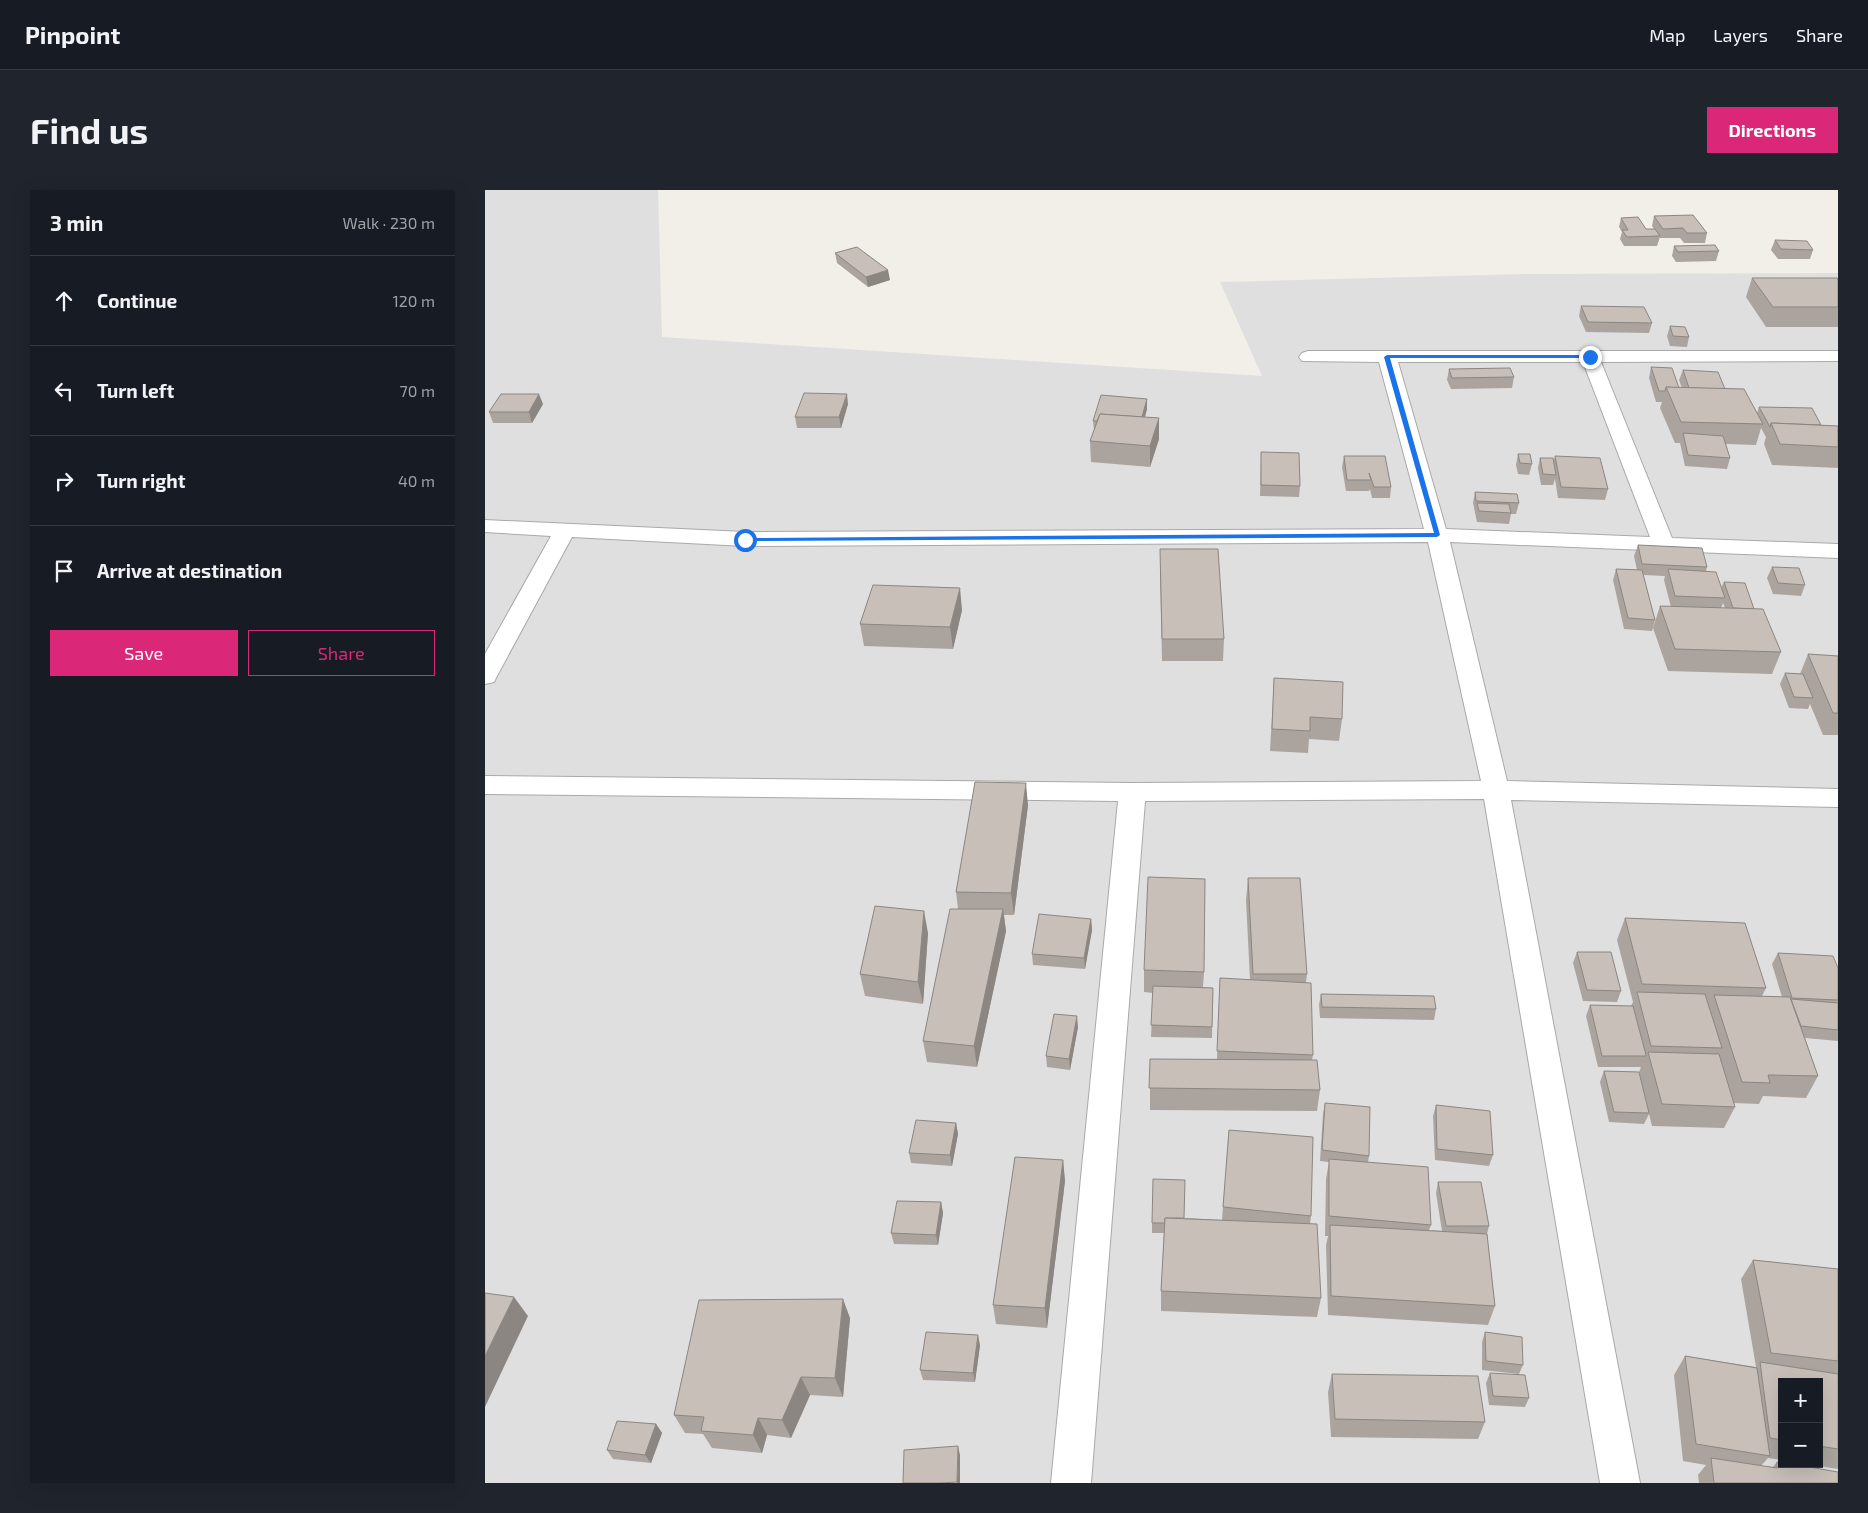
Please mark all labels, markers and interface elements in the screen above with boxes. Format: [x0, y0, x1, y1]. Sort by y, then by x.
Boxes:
text: Pinpoint [25, 20, 120, 49]
text: Map [1649, 24, 1685, 46]
text: Layers [1713, 24, 1768, 46]
text: Share [1796, 24, 1843, 46]
button: Directions [1707, 107, 1838, 153]
text: Find us [30, 109, 148, 151]
text: 3 min [50, 210, 103, 235]
text: Walk · 230 m [342, 213, 435, 232]
icon: ahead [50, 287, 78, 315]
text: Continue [97, 289, 177, 312]
text: 120 m [392, 291, 435, 310]
route end [1579, 346, 1602, 369]
icon: left [50, 377, 78, 405]
text: Turn left [97, 379, 174, 402]
text: 70 m [400, 381, 435, 400]
icon: right [50, 467, 78, 495]
text: Turn right [97, 469, 185, 492]
text: 40 m [398, 471, 435, 490]
route start [734, 529, 757, 552]
icon: arrive [50, 557, 78, 585]
text: Arrive at destination [97, 559, 282, 582]
button: Save [50, 630, 238, 676]
button: Share [248, 630, 435, 676]
map controls [1778, 1378, 1823, 1468]
button: + [1778, 1378, 1823, 1423]
button: − [1778, 1423, 1823, 1468]

